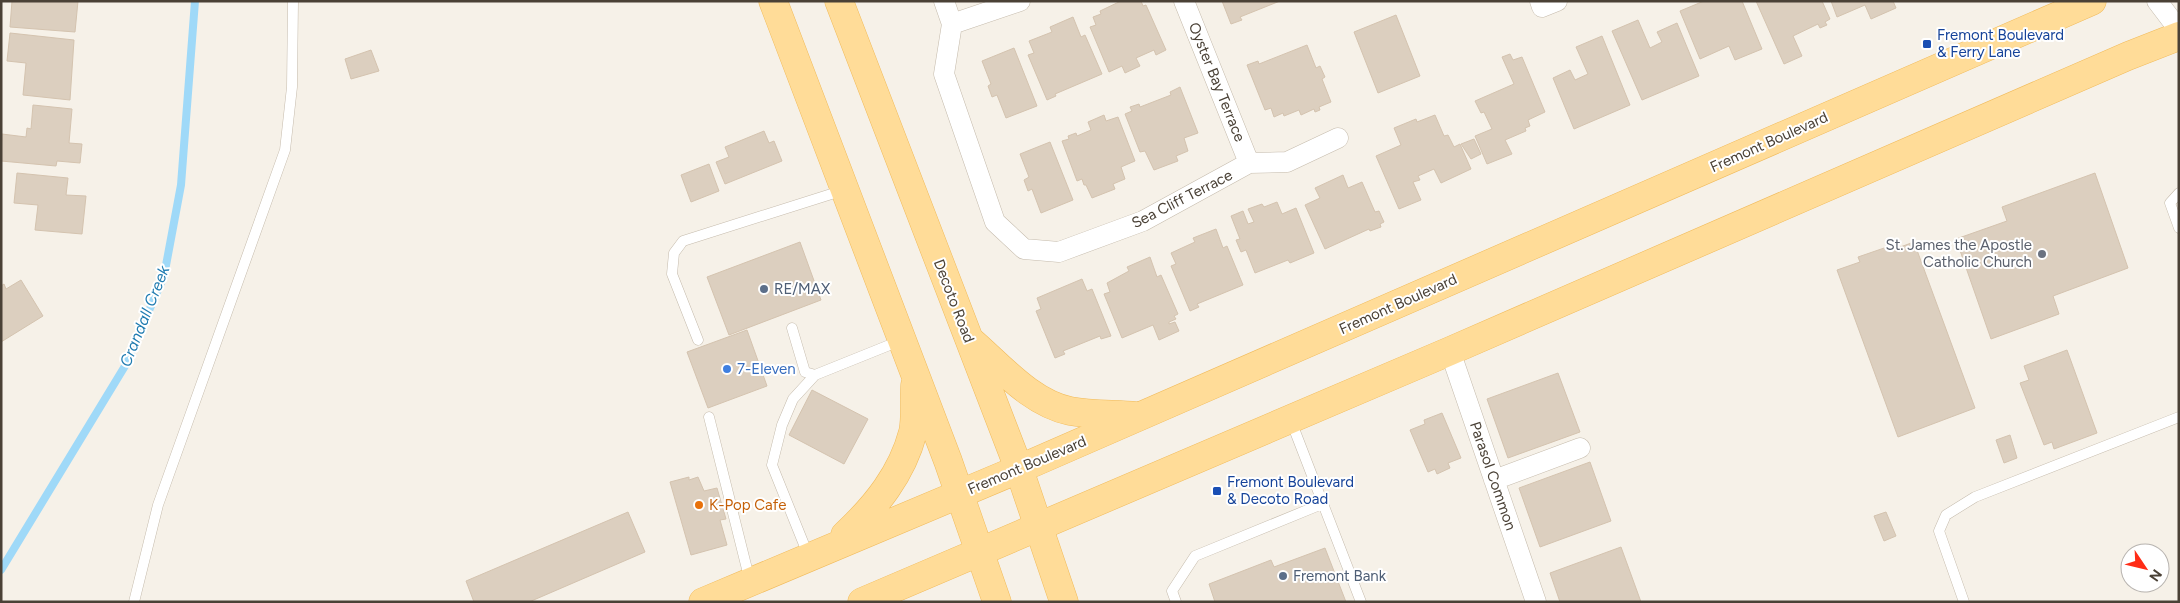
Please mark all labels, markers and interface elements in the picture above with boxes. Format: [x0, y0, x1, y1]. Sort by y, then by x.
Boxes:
street label: Oyster Bay Terrace [1185, 20, 1249, 144]
place label: Fremont Boulevard & Ferry Lane [1937, 26, 2064, 61]
marker: Fremont Boulevard & Ferry Lane [1921, 38, 1933, 50]
street label: Fremont Boulevard [1707, 108, 1831, 176]
street label: Sea Cliff Terrace [1129, 166, 1235, 232]
place label: St. James the Apostle Catholic Church [1885, 236, 2032, 271]
marker: St. James the Apostle Catholic Church [2036, 248, 2048, 260]
street label: Decoto Road [930, 257, 978, 345]
water label: Crandall Creek [116, 262, 174, 370]
street label: Fremont Boulevard [1336, 270, 1460, 338]
place label: RE/MAX [774, 280, 831, 298]
marker: RE/MAX [758, 283, 770, 295]
place label: 7-Eleven [737, 360, 796, 378]
marker: 7-Eleven [721, 363, 733, 375]
street label: Parasol Common [1466, 419, 1520, 533]
street label: Fremont Boulevard [965, 432, 1089, 498]
place label: Fremont Boulevard & Decoto Road [1227, 473, 1354, 508]
marker: Fremont Boulevard & Decoto Road [1211, 485, 1223, 497]
place label: K-Pop Cafe [709, 496, 786, 514]
marker: K-Pop Cafe [693, 499, 705, 511]
north arrow [2120, 543, 2170, 593]
text: N [2145, 566, 2165, 584]
place label: Fremont Bank [1293, 567, 1387, 585]
marker: Fremont Bank [1277, 570, 1289, 582]

